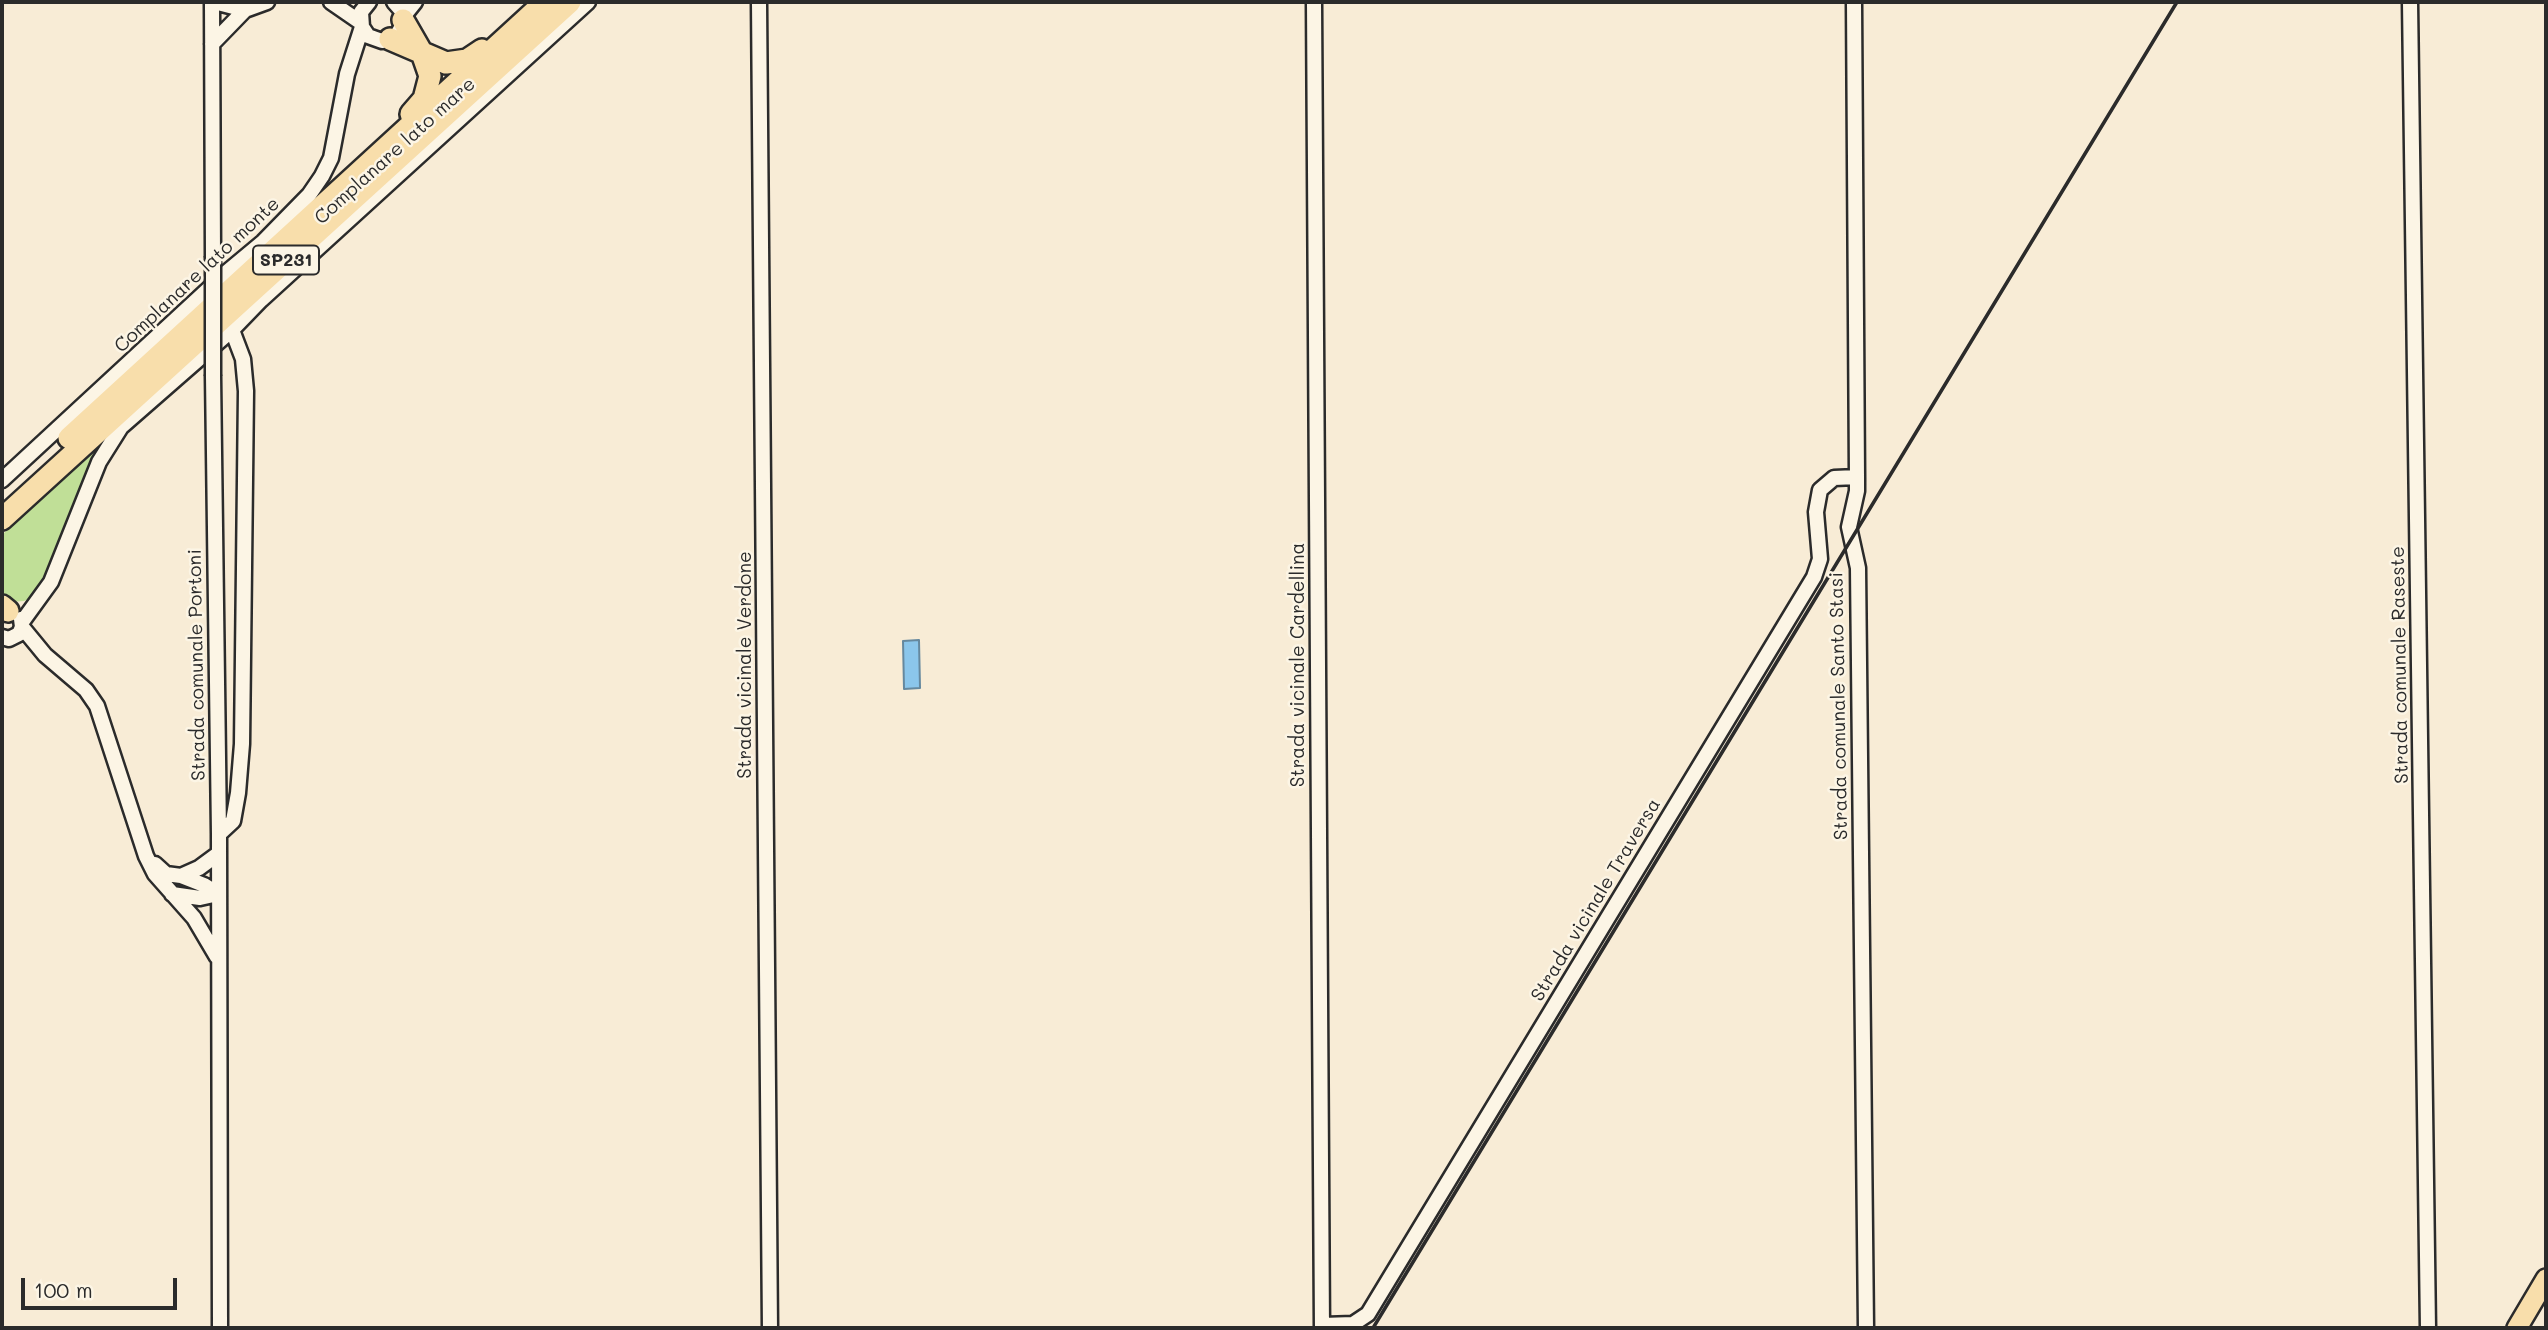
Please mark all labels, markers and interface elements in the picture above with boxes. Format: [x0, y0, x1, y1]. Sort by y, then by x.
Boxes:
street label: Complanare lato mare [310, 73, 480, 229]
street label: Complanare lato monte [110, 193, 284, 357]
road number: SP231 [253, 246, 319, 274]
street label: Strada vicinale Cardellina [1287, 543, 1309, 787]
street label: Strada comunale Raseste [2387, 546, 2413, 784]
street label: Strada comunale Portoni [184, 549, 210, 781]
street label: Strada vicinale Verdone [734, 551, 756, 779]
street label: Strada comunale Santo Stasi [1825, 572, 1853, 840]
street label: Strada vicinale Traversa [1526, 794, 1666, 1006]
scale bar [24, 1264, 180, 1308]
text: 100 m [34, 1276, 93, 1303]

